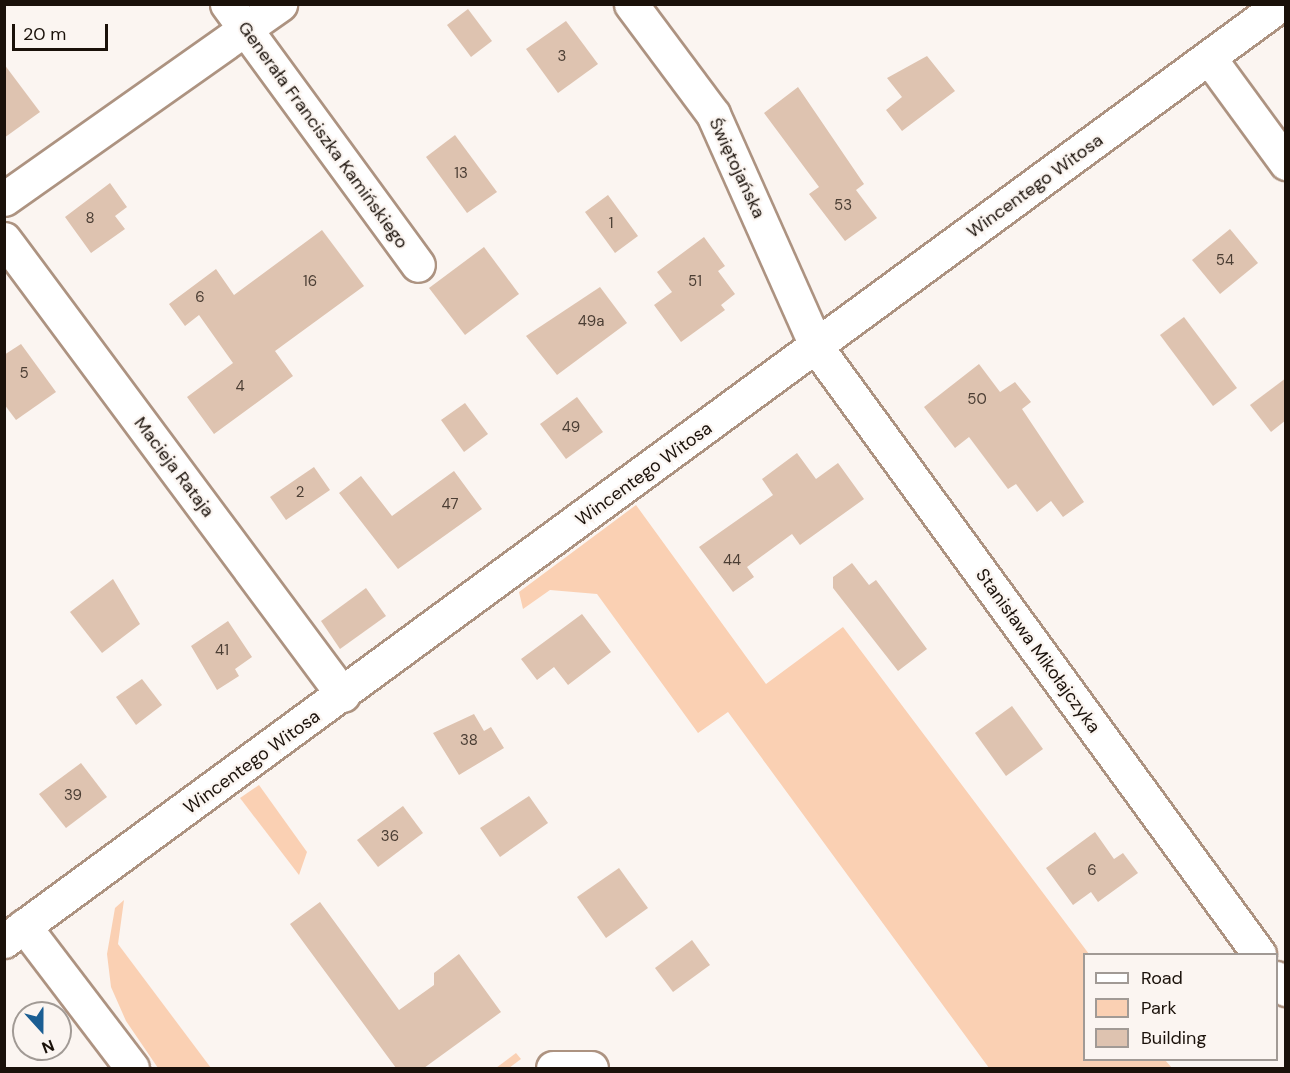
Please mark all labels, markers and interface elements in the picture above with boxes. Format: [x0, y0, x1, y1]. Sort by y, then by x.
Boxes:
scale bar [15, 12, 111, 50]
street label: Generała Franciszka Kamińskiego [233, 17, 413, 253]
text: 20 m [23, 22, 66, 46]
house number: 3 [558, 48, 566, 66]
street label: Świętojańska [704, 114, 770, 222]
street label: Wincentego Witosa [963, 129, 1107, 243]
house number: 13 [454, 165, 468, 183]
house number: 53 [834, 197, 852, 215]
house number: 8 [85, 210, 95, 228]
house number: 1 [609, 215, 613, 233]
house number: 54 [1216, 252, 1234, 270]
house number: 16 [303, 273, 317, 291]
house number: 51 [688, 273, 702, 291]
house number: 6 [195, 289, 205, 307]
house number: 49a [578, 313, 604, 331]
house number: 5 [19, 365, 29, 383]
house number: 4 [235, 378, 245, 396]
house number: 50 [967, 391, 987, 409]
street label: Macieja Rataja [129, 413, 219, 521]
street label: Wincentego Witosa [572, 417, 716, 531]
house number: 49 [562, 419, 580, 437]
house number: 2 [296, 484, 304, 502]
house number: 47 [441, 496, 459, 514]
house number: 44 [723, 552, 741, 570]
street label: Stanisława Mikołajczyka [971, 565, 1105, 737]
house number: 41 [215, 642, 229, 660]
street label: Wincentego Witosa [180, 705, 324, 819]
house number: 38 [460, 732, 478, 750]
house number: 39 [64, 787, 82, 805]
house number: 36 [381, 828, 399, 846]
house number: 6 [1087, 862, 1097, 880]
legend [1083, 953, 1278, 1061]
text: Road [1141, 966, 1183, 990]
text: Park [1141, 996, 1177, 1020]
north arrow [12, 1001, 72, 1061]
text: Building [1141, 1026, 1206, 1050]
text: N [39, 1035, 57, 1058]

